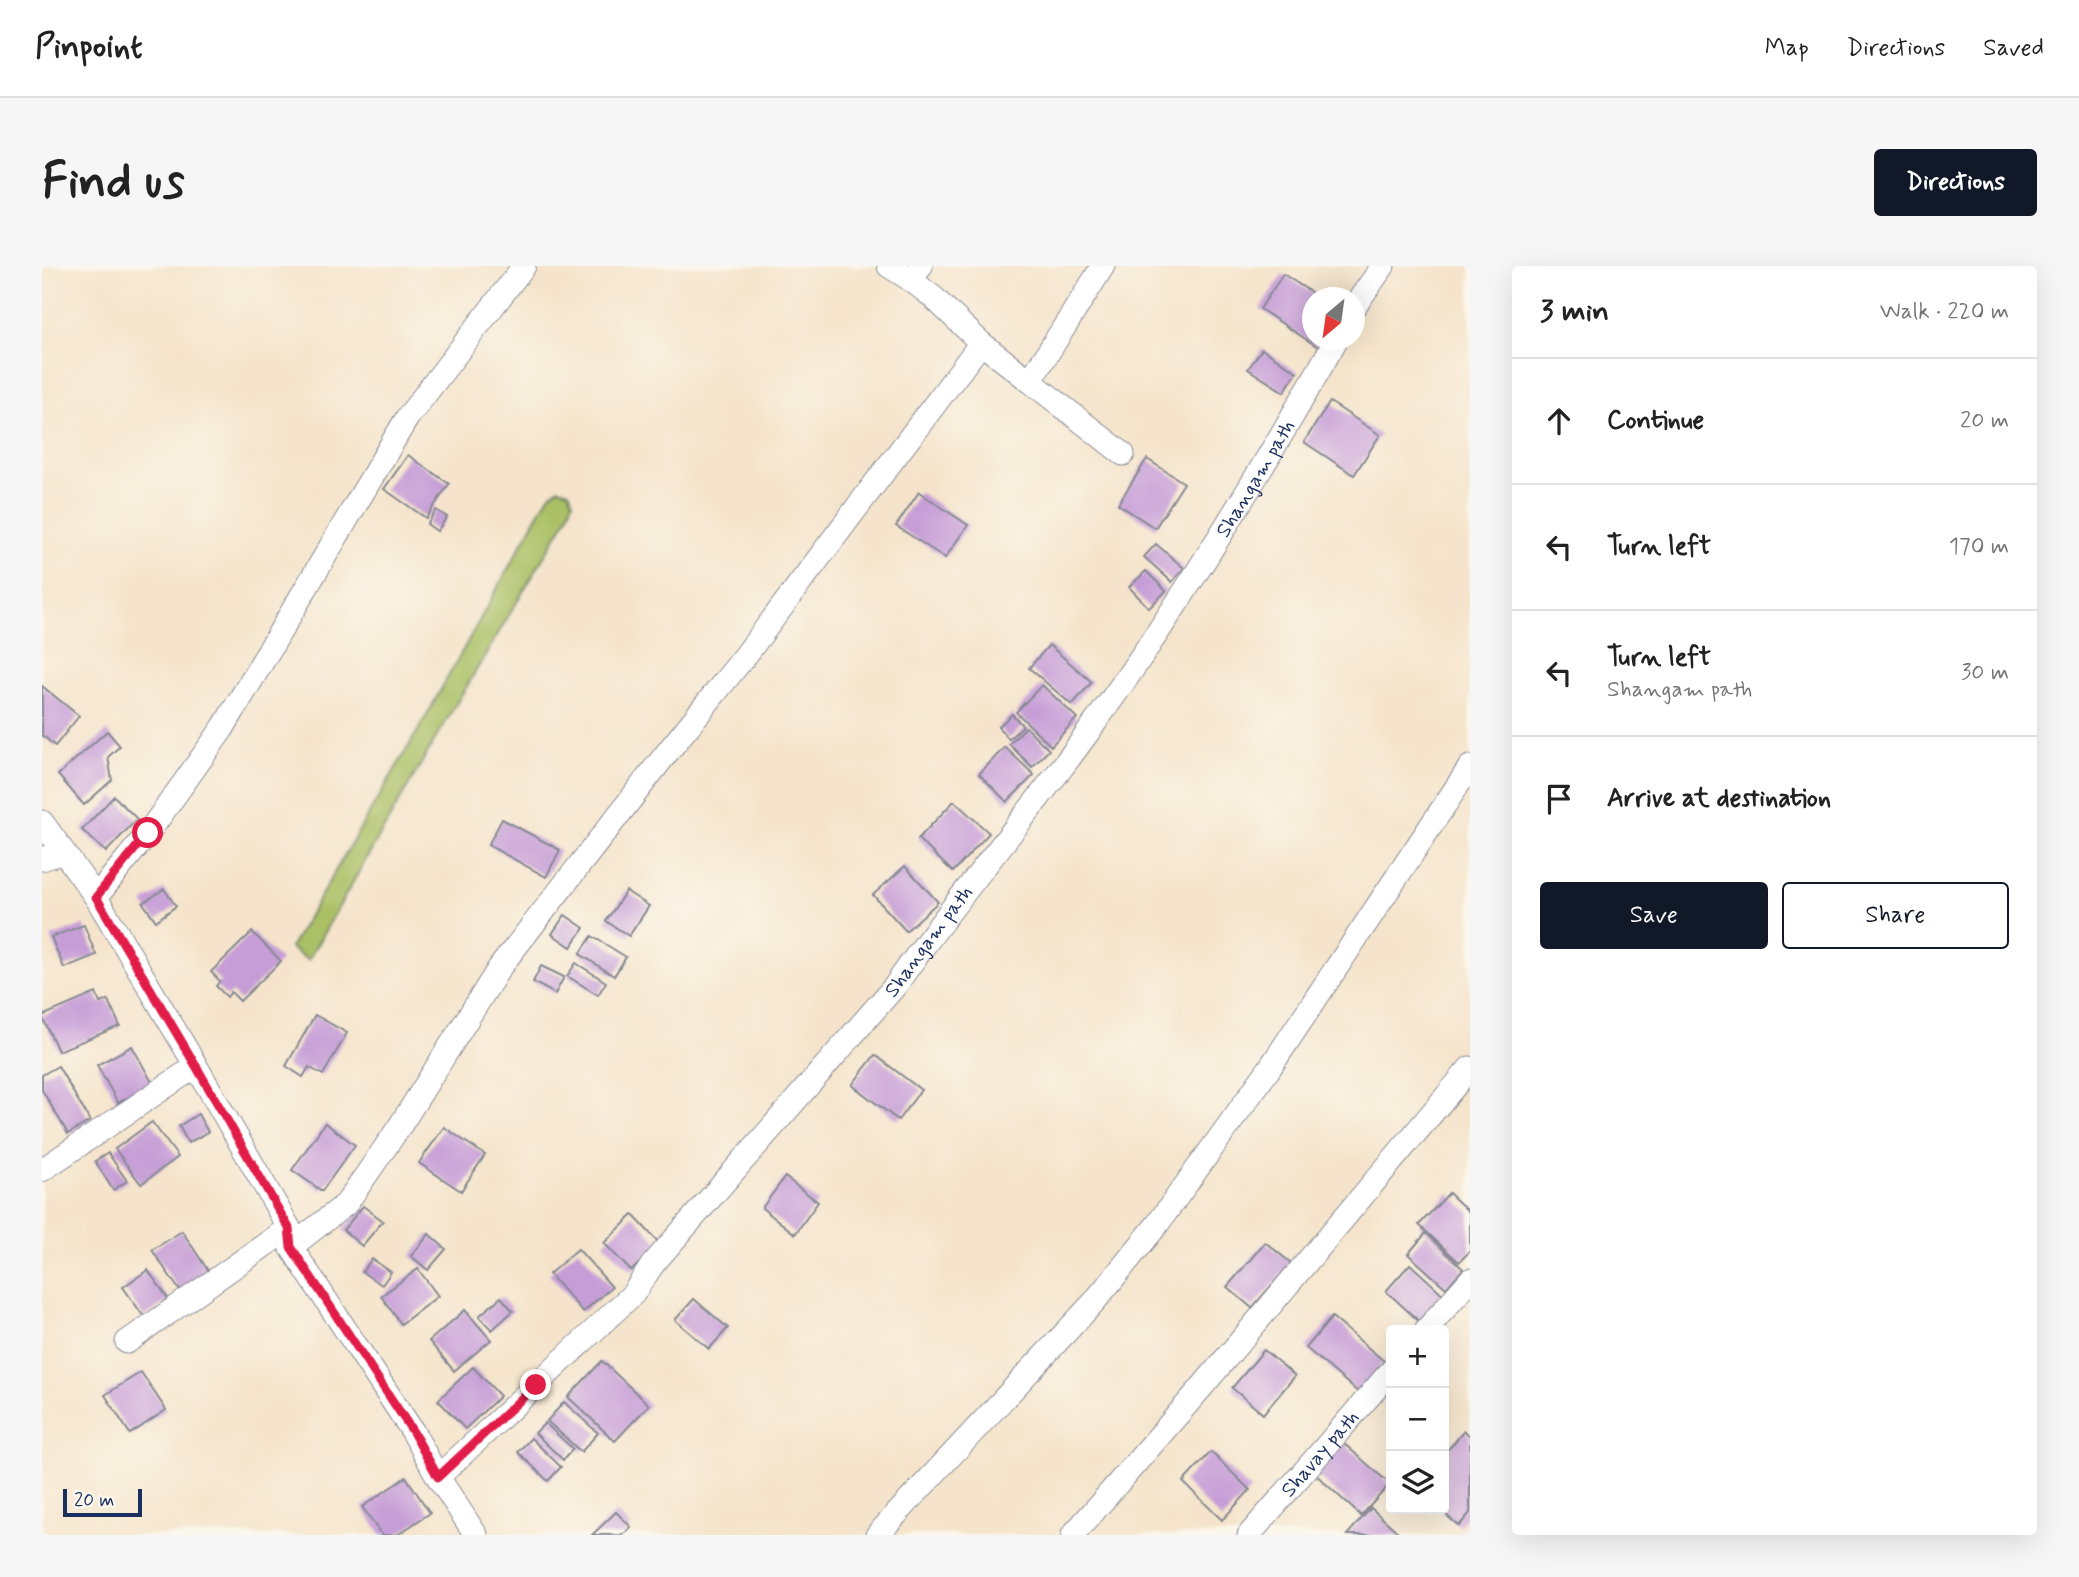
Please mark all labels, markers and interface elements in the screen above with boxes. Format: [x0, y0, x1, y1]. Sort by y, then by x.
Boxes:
text: Pinpoint [35, 26, 143, 70]
text: Map [1765, 33, 1809, 64]
text: Directions [1847, 33, 1945, 64]
text: Saved [1983, 33, 2044, 64]
button: Directions [1874, 149, 2037, 216]
text: Find us [42, 150, 185, 215]
north arrow [1302, 287, 1365, 350]
text: 3 min [1540, 292, 1609, 331]
text: Walk · 220 m [1880, 297, 2009, 327]
icon: ahead [1540, 402, 1578, 440]
text: Continue [1607, 404, 1704, 438]
text: 20 m [1960, 406, 2009, 436]
street label: Shangam path [1210, 415, 1302, 543]
icon: left [1540, 528, 1578, 566]
text: Turn left [1607, 530, 1711, 564]
text: 170 m [1949, 532, 2009, 562]
text: Turn left [1607, 641, 1711, 675]
icon: left [1540, 654, 1578, 692]
text: 30 m [1961, 658, 2009, 688]
text: Shangam path [1607, 675, 1752, 705]
icon: arrive [1540, 780, 1578, 818]
text: Arrive at destination [1607, 782, 1831, 816]
route start [132, 817, 163, 848]
street label: Shangam path [878, 880, 980, 1004]
button: Save [1540, 882, 1768, 949]
button: Share [1782, 882, 2009, 949]
map controls [1386, 1325, 1449, 1514]
button: + [1386, 1325, 1449, 1388]
route end [520, 1369, 551, 1400]
button: − [1386, 1388, 1449, 1451]
street label: Shavay path [1275, 1405, 1366, 1504]
button: layers [1386, 1451, 1449, 1514]
scale bar [63, 1486, 142, 1518]
text: 20 m [74, 1488, 114, 1513]

